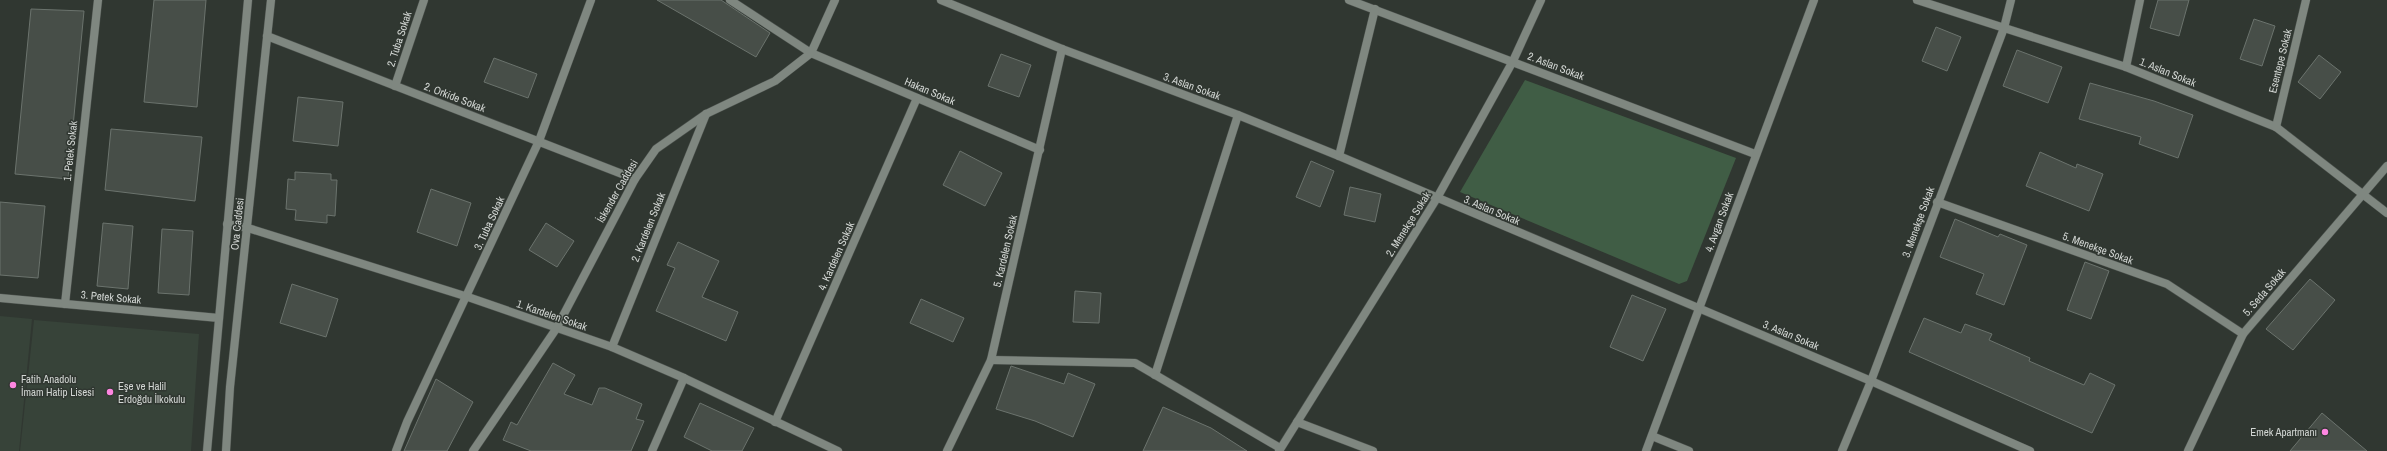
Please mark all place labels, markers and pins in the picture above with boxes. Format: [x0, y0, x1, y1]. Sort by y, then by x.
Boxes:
place label: Fatih Anadolu İmam Hatip Lisesi [21, 372, 94, 399]
place label: Eşe ve Halil Erdoğdu İlkokulu [118, 379, 185, 406]
marker: Fatih Anadolu İmam Hatip Lisesi [8, 380, 18, 390]
marker: Eşe ve Halil Erdoğdu İlkokulu [105, 387, 115, 397]
place label: Emek Apartmanı [2250, 425, 2317, 439]
marker: Emek Apartmanı [2320, 427, 2330, 437]

